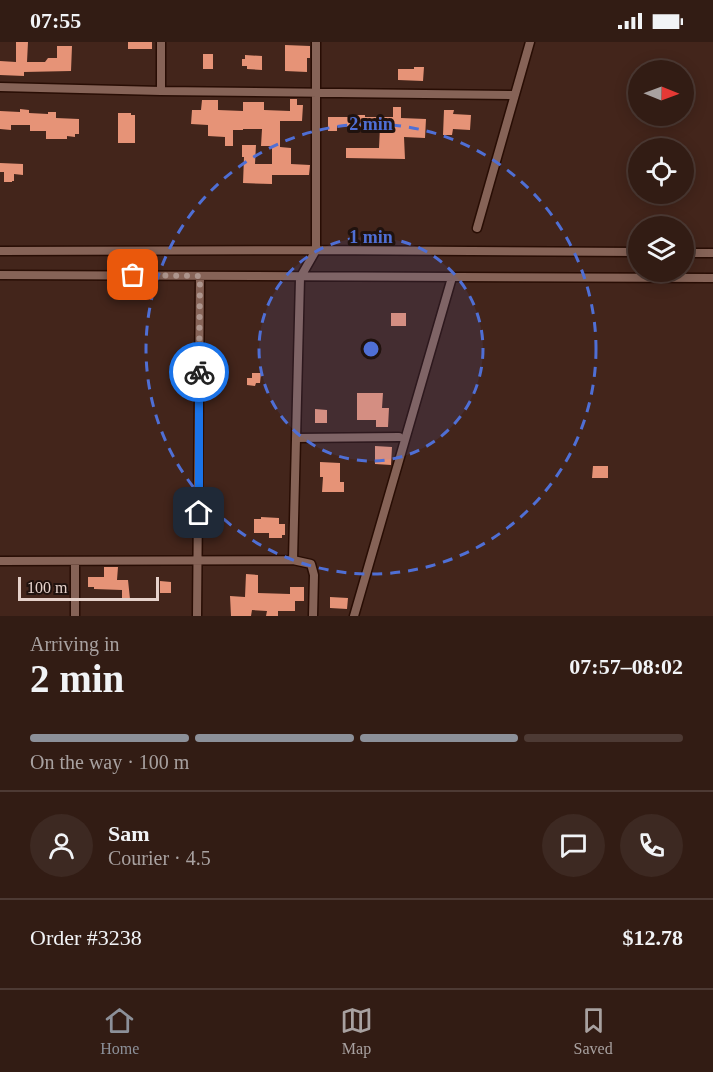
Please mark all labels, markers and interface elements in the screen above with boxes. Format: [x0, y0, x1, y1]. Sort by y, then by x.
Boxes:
text: 07:55 [30, 8, 81, 33]
north arrow [628, 60, 694, 126]
map controls [628, 60, 694, 282]
text: 2 min [349, 114, 393, 134]
button: locate [628, 138, 694, 204]
button: layers [628, 216, 694, 282]
text: 1 min [349, 227, 393, 247]
pin [107, 249, 158, 300]
icon: bag [116, 258, 149, 291]
centre of rings [361, 339, 381, 359]
courier [169, 342, 229, 402]
icon: bike [183, 356, 216, 389]
pin [173, 487, 224, 538]
icon: home [182, 496, 215, 529]
scale bar [18, 574, 159, 602]
text: 100 m [27, 579, 67, 596]
text: Arriving in [30, 633, 119, 655]
text: 07:57–08:02 [569, 654, 683, 679]
text: 2 min [30, 657, 124, 700]
text: On the way · 100 m [30, 751, 189, 773]
button: person [30, 814, 93, 877]
button: chat [542, 814, 605, 877]
button: phone [620, 814, 683, 877]
text: Sam [108, 821, 150, 846]
text: Courier · 4.5 [108, 847, 211, 869]
text: Order #3238 [30, 925, 142, 950]
text: $12.78 [623, 925, 683, 950]
tab: Home [100, 1004, 139, 1058]
tab: Map [340, 1004, 373, 1058]
tab: Saved [574, 1004, 613, 1058]

